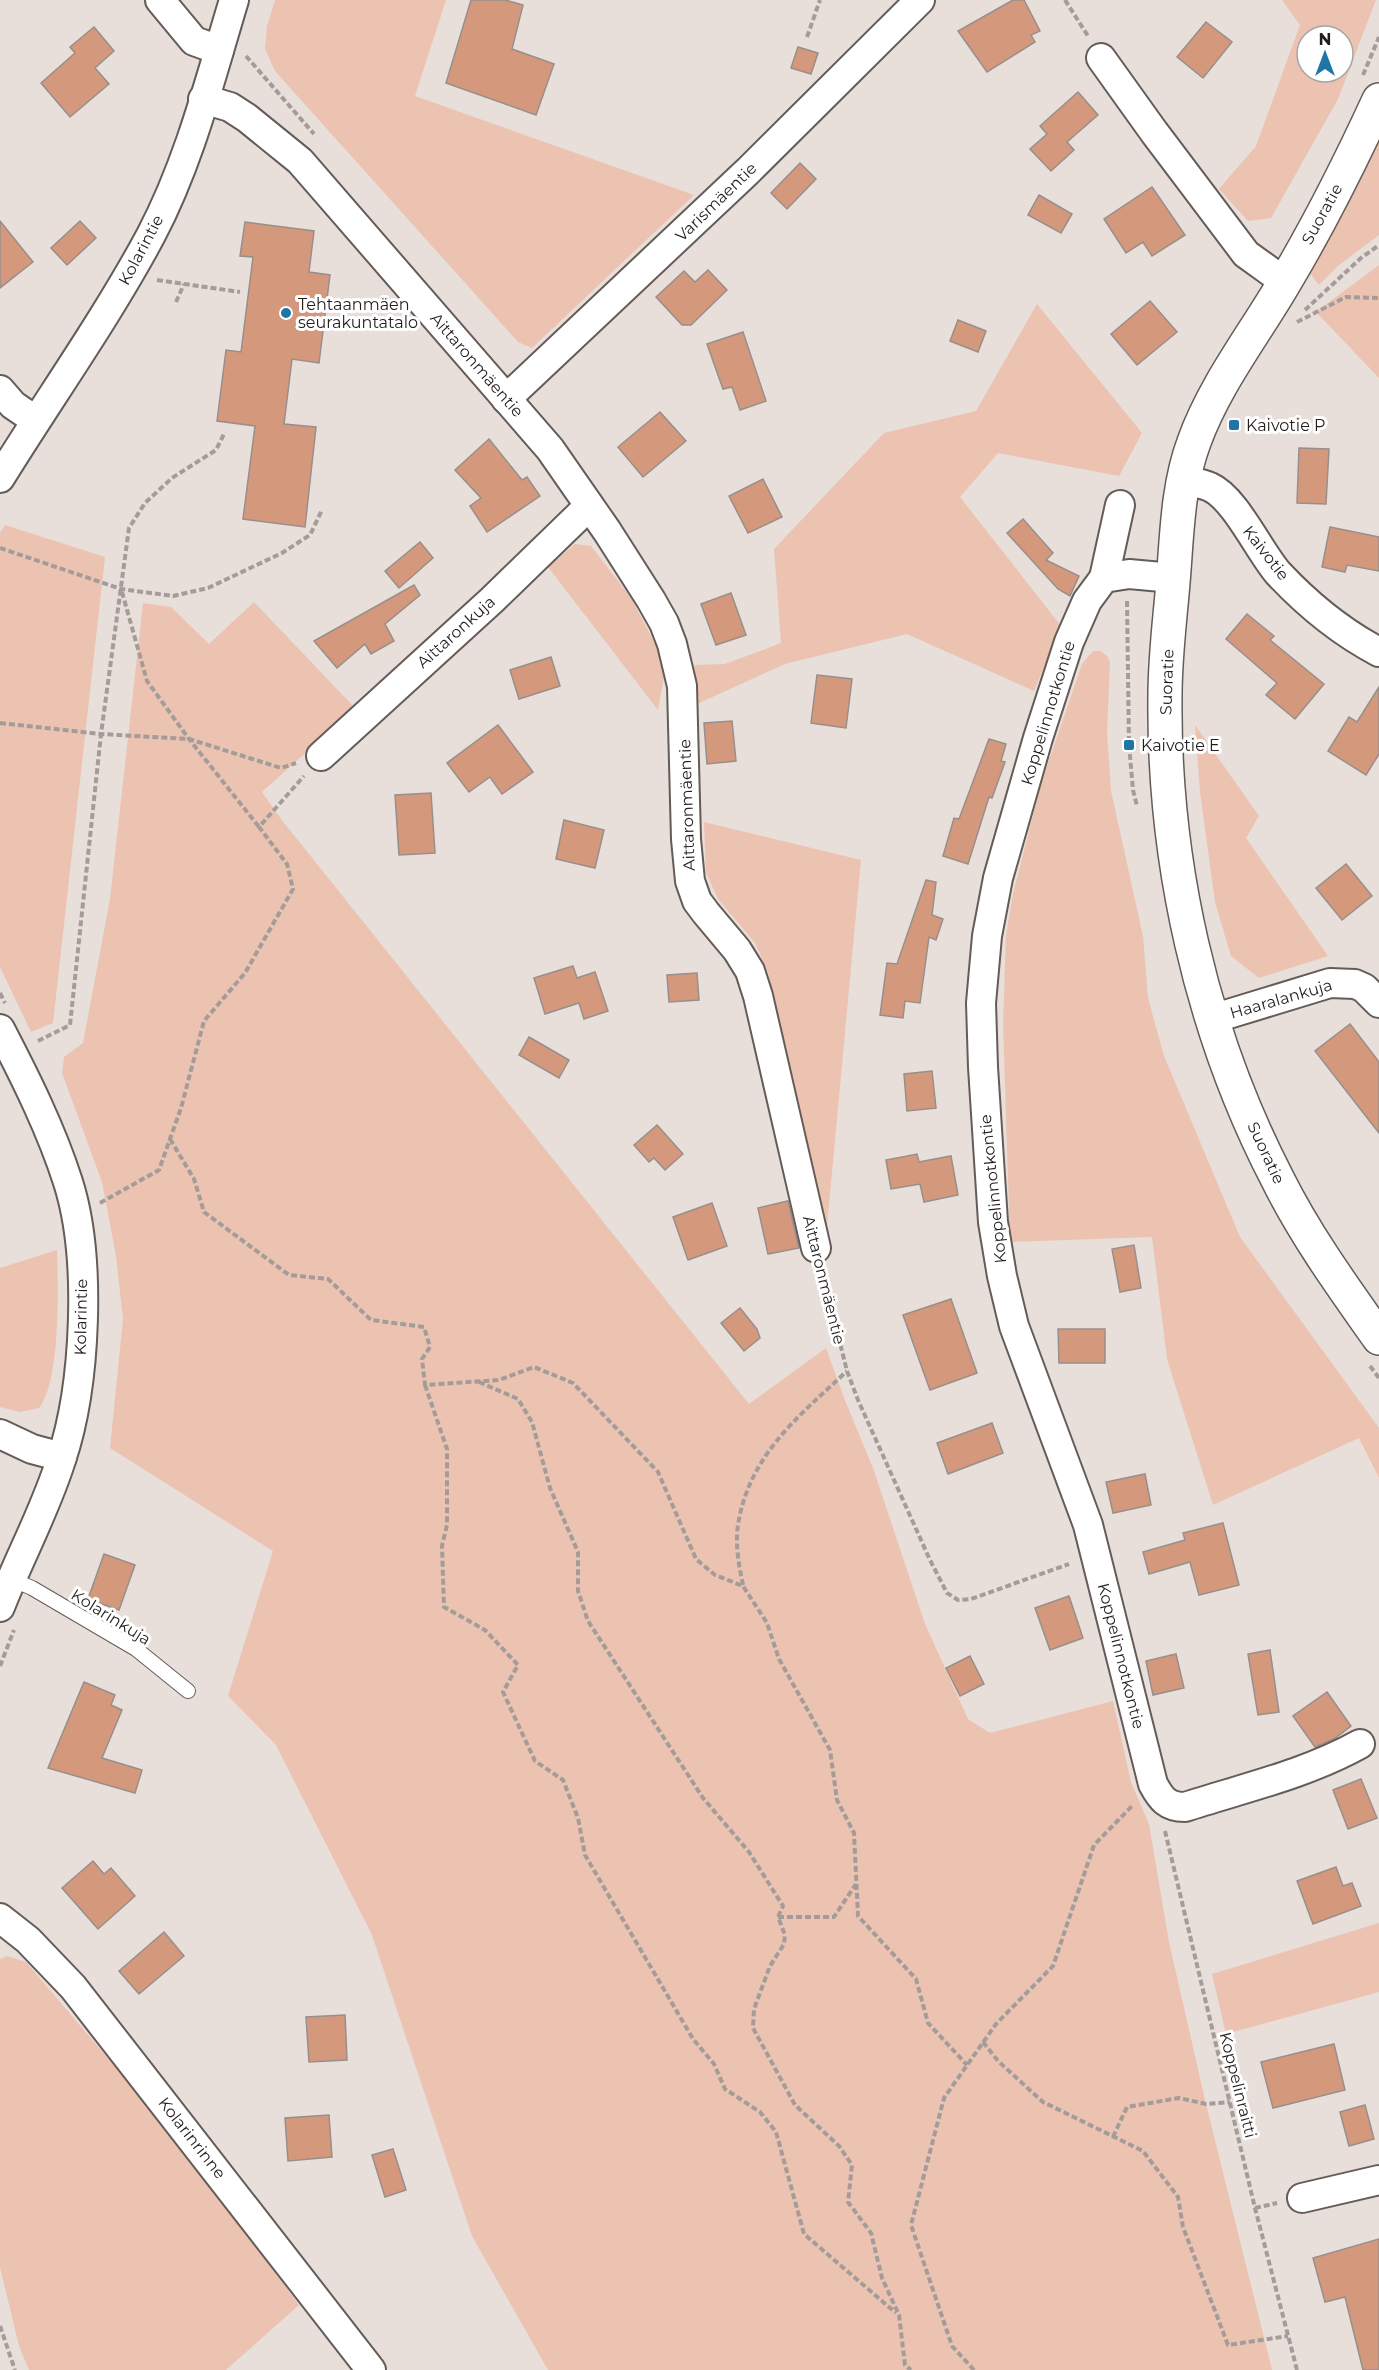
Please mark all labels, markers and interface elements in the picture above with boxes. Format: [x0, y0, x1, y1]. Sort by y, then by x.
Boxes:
north arrow [1295, 24, 1355, 84]
text: N [1319, 30, 1331, 49]
street label: Varismäentie [671, 159, 761, 245]
street label: Suoratie [1298, 180, 1346, 248]
street label: Kolarintie [115, 212, 167, 288]
place label: Tehtaanmäen seurakuntatalo [298, 295, 418, 332]
marker: Tehtaanmäen seurakuntatalo [279, 306, 293, 320]
street label: Aittaronmäentie [427, 309, 527, 421]
place label: Kaivotie P [1246, 416, 1326, 435]
marker: Kaivotie P [1227, 418, 1241, 432]
street label: Kaivotie [1239, 522, 1293, 584]
street label: Aittaronkuja [413, 592, 499, 672]
street label: Koppelinnotkontie [1017, 639, 1079, 787]
street label: Suoratie [1156, 649, 1178, 715]
place label: Kaivotie E [1141, 736, 1220, 755]
marker: Kaivotie E [1122, 738, 1136, 752]
street label: Aittaronmäentie [675, 739, 699, 871]
street label: Haaralankuja [1228, 975, 1334, 1023]
street label: Koppelinnotkontie [976, 1114, 1010, 1264]
street label: Suoratie [1243, 1119, 1289, 1187]
street label: Aittaronmäentie [799, 1214, 849, 1346]
street label: Kolarintie [71, 1279, 91, 1355]
street label: Koppelinnotkontie [1094, 1581, 1148, 1731]
street label: Kolarinkuja [68, 1585, 154, 1649]
street label: Koppelinraitti [1216, 2030, 1260, 2140]
street label: Kolarinrinne [154, 2094, 230, 2182]

